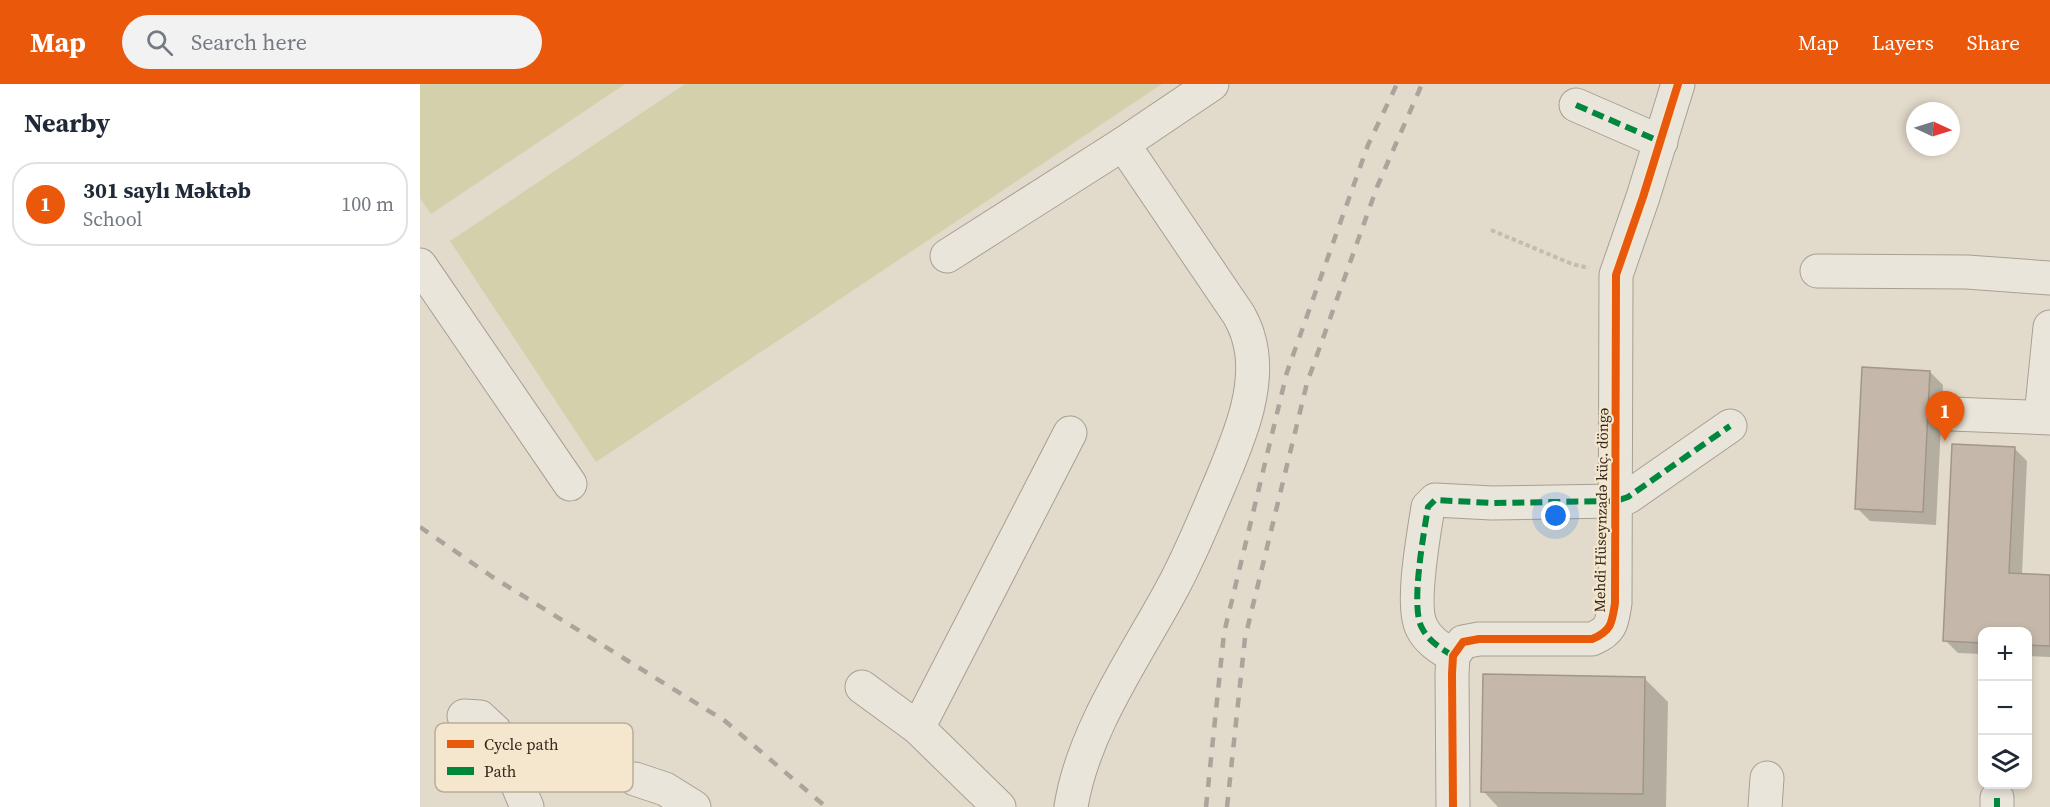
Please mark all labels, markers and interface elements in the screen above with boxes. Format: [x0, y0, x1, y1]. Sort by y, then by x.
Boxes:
search box [122, 15, 542, 69]
text: Map [30, 23, 86, 61]
icon: search [143, 26, 176, 59]
text: Search here [191, 27, 307, 57]
text: Map [1798, 28, 1839, 57]
text: Layers [1872, 28, 1934, 57]
text: Share [1967, 28, 2020, 57]
north arrow [1906, 102, 1960, 156]
text: Nearby [24, 105, 110, 141]
text: 301 saylı Məktəb [83, 175, 251, 205]
text: 1 [40, 190, 51, 218]
text: 100 m [341, 190, 394, 218]
text: School [83, 205, 143, 233]
pin: 1 [1926, 392, 1964, 441]
street label: Mehdi Hüseynzadə küç. döngə [1589, 407, 1613, 613]
your location [1541, 501, 1570, 530]
map controls [1978, 627, 2032, 789]
button: + [1978, 627, 2032, 681]
button: − [1978, 681, 2032, 735]
legend [435, 723, 633, 792]
text: Cycle path [484, 733, 559, 755]
button: layers [1978, 735, 2032, 789]
text: Path [484, 760, 517, 782]

